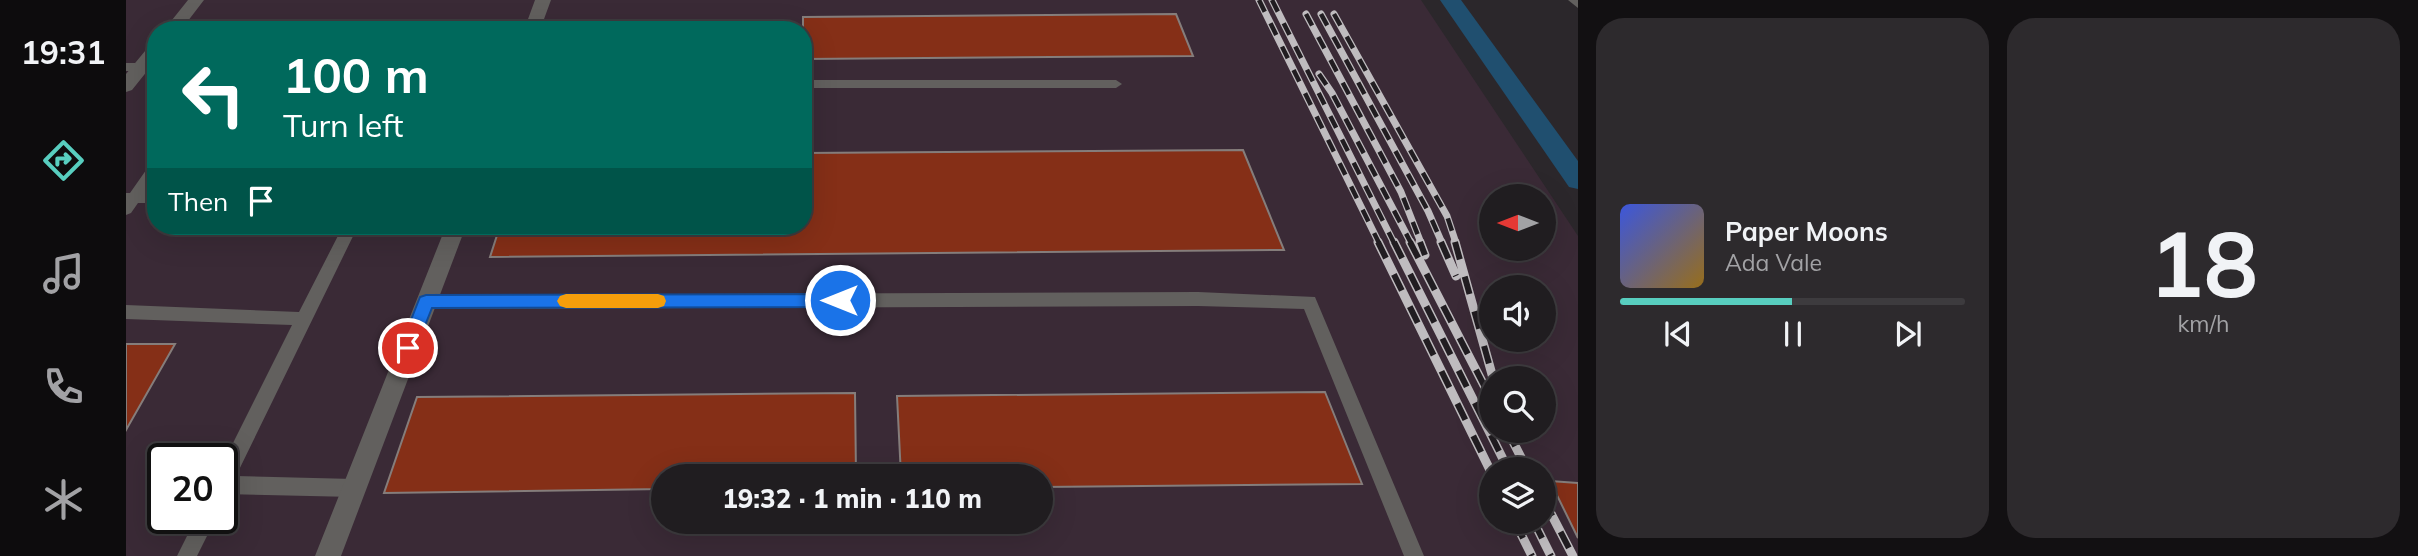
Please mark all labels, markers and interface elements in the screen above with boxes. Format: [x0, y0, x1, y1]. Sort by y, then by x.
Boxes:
text: 19:31 [21, 32, 105, 72]
text: 100 m [283, 44, 429, 105]
icon: left [168, 49, 259, 140]
text: Turn left [283, 105, 403, 145]
icon: directions [39, 136, 88, 185]
icon: arrive [242, 182, 280, 220]
north arrow [1479, 184, 1556, 261]
map controls [1479, 184, 1556, 534]
text: Then [168, 185, 228, 218]
text: 18 [2149, 206, 2258, 320]
text: Paper Moons [1725, 215, 1888, 248]
text: Ada Vale [1725, 248, 1822, 277]
icon: music [39, 249, 88, 298]
position arrow [803, 263, 877, 337]
button: sound [1479, 275, 1556, 352]
text: km/h [2177, 309, 2230, 338]
icon: previous [1659, 315, 1697, 353]
icon: pause [1774, 315, 1812, 353]
icon: next [1889, 315, 1927, 353]
pin [378, 318, 438, 378]
icon: arrive [389, 329, 427, 367]
icon: phone [39, 362, 88, 411]
button: search [1479, 366, 1556, 443]
speed limit sign: 20 [147, 443, 238, 534]
button: layers [1479, 457, 1556, 534]
icon: climate [39, 475, 88, 524]
text: 19:32 · 1 min · 110 m [722, 482, 982, 515]

